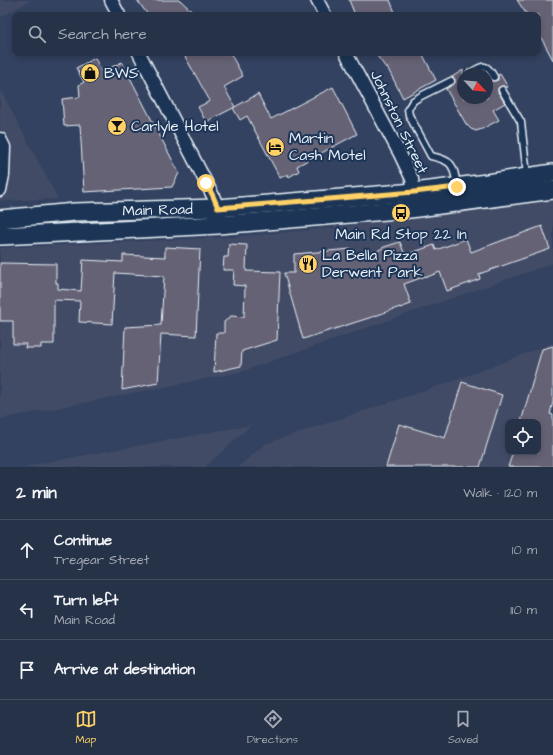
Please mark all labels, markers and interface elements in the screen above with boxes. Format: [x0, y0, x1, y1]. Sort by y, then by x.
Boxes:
search box [12, 12, 541, 56]
icon: search [26, 23, 48, 45]
text: Search here [58, 24, 147, 45]
shop icon: BWS [79, 62, 101, 84]
place label: BWS [104, 63, 139, 84]
street label: Johnston Street [365, 67, 433, 177]
north arrow [457, 68, 493, 104]
bar icon: Carlyle Hotel [106, 115, 128, 137]
place label: Carlyle Hotel [131, 116, 219, 138]
place label: Martin Cash Motel [289, 128, 366, 166]
hotel icon: Martin Cash Motel [264, 136, 286, 158]
route start [197, 174, 215, 192]
route end [448, 178, 466, 196]
street label: Main Road [122, 198, 193, 221]
bus stop icon: Main Rd Stop 22 In [390, 202, 412, 224]
place label: Main Rd Stop 22 In [335, 224, 467, 245]
place label: La Bella Pizza Derwent Park [322, 245, 423, 283]
restaurant icon: La Bella Pizza Derwent Park [297, 253, 319, 275]
map controls [505, 419, 541, 455]
button: locate [505, 419, 541, 455]
text: 2 min [16, 481, 57, 505]
text: Walk · 120 m [463, 484, 537, 502]
text: Continue [54, 530, 112, 551]
icon: ahead [16, 539, 38, 561]
text: 10 m [512, 541, 537, 559]
text: Tregear Street [54, 551, 149, 569]
text: Turn left [54, 590, 118, 611]
icon: left [16, 599, 38, 621]
text: 110 m [510, 601, 537, 619]
text: Main Road [54, 611, 115, 629]
icon: arrive [16, 659, 38, 681]
text: Arrive at destination [54, 659, 195, 680]
tab: Map [75, 708, 97, 747]
tab: Directions [247, 708, 298, 747]
tab: Saved [448, 708, 478, 747]

